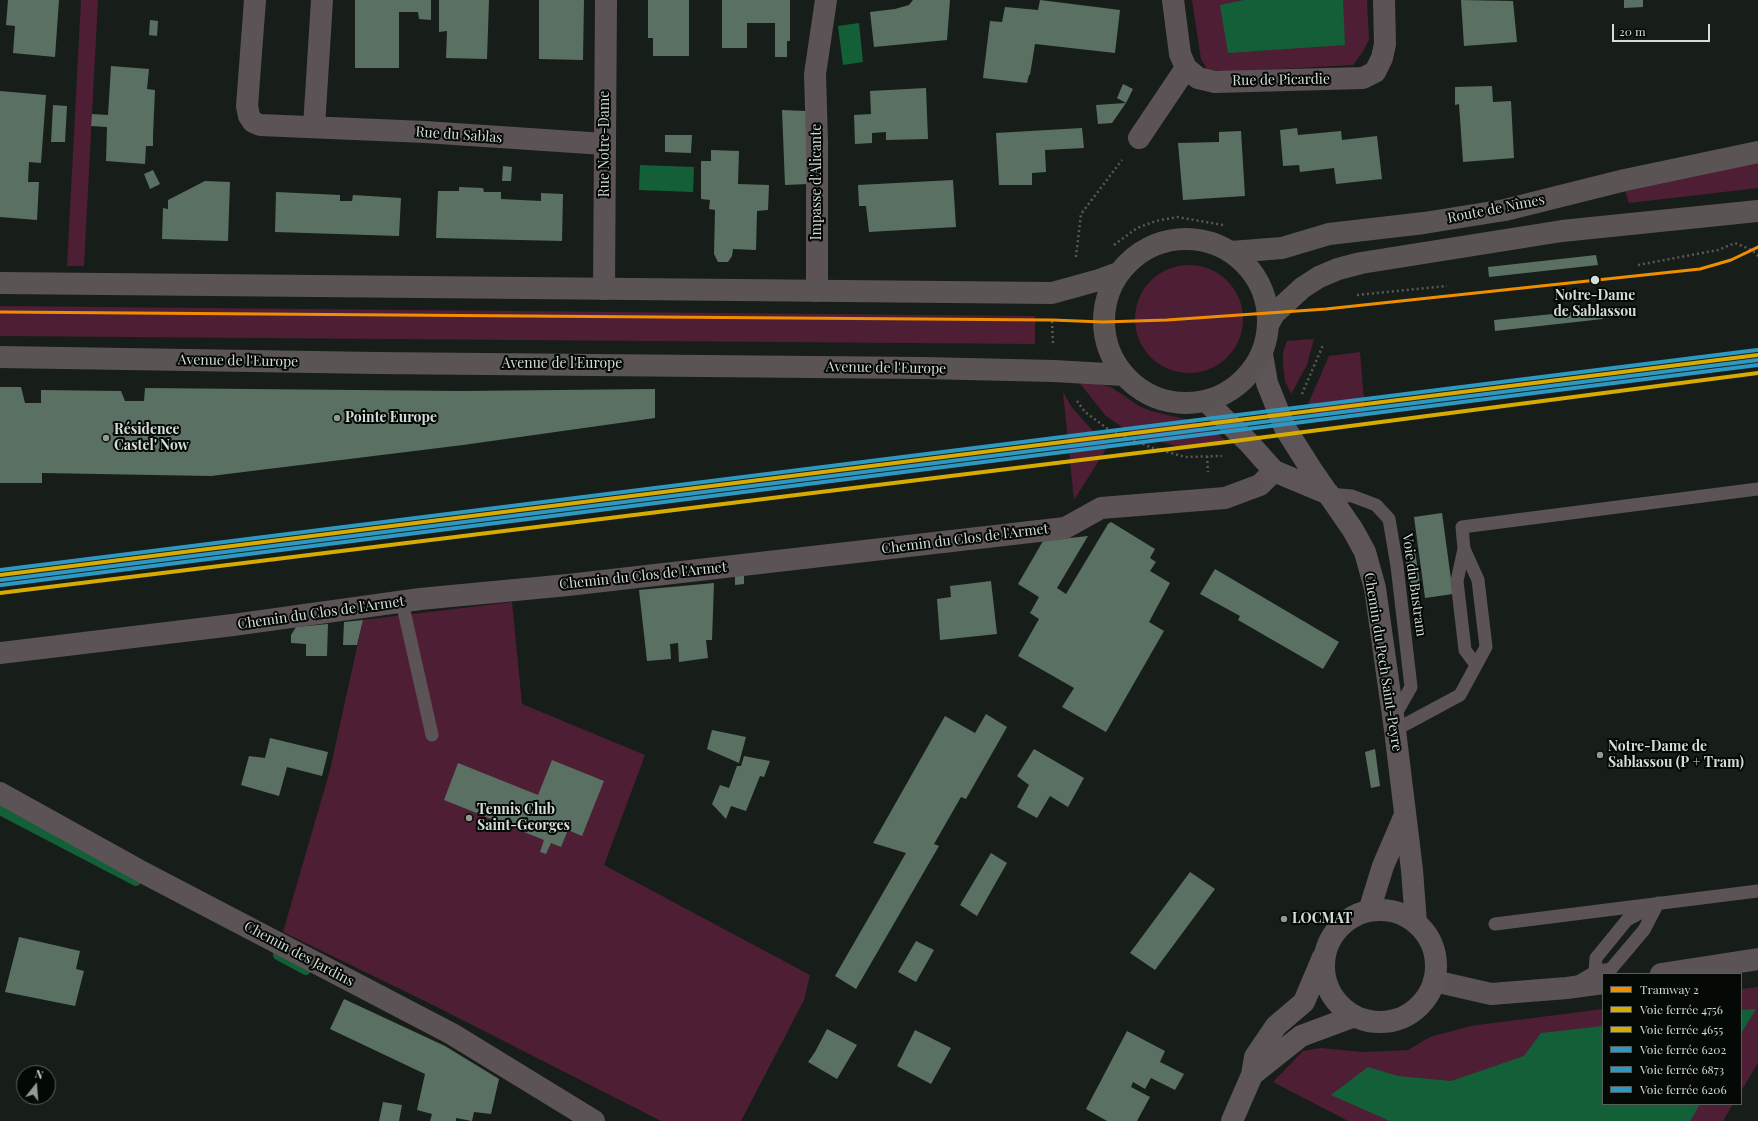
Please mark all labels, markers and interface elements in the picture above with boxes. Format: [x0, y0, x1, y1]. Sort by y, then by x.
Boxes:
scale bar [1614, 16, 1712, 42]
text: 20 m [1619, 23, 1646, 39]
street label: Rue de Picardie [1232, 71, 1330, 89]
street label: Rue Notre-Dame [597, 91, 613, 197]
street label: Rue du Sablas [415, 124, 503, 146]
street label: Impasse d'Alicante [809, 124, 825, 240]
street label: Route de Nîmes [1446, 191, 1546, 227]
marker: Notre-Dame de Sablassou [1589, 274, 1601, 286]
place label: Notre-Dame de Sablassou [1553, 288, 1637, 320]
street label: Avenue de l'Europe [178, 352, 298, 370]
street label: Avenue de l'Europe [502, 356, 622, 372]
street label: Avenue de l'Europe [826, 359, 946, 377]
place label: Pointe Europe [345, 410, 437, 426]
marker: Pointe Europe [332, 413, 342, 423]
place label: Résidence Castel' Now [114, 422, 189, 454]
marker: Résidence Castel' Now [101, 433, 111, 443]
street label: Chemin du Clos de l'Armet [881, 520, 1049, 558]
street label: Voie du Bustram [1398, 532, 1430, 638]
street label: Chemin du Clos de l'Armet [559, 559, 727, 593]
street label: Chemin du Pech Saint-Peyre [1361, 571, 1405, 753]
street label: Chemin du Clos de l'Armet [237, 593, 405, 633]
place label: Notre-Dame de Sablassou (P + Tram) [1608, 739, 1744, 772]
marker: Notre-Dame de Sablassou (P + Tram) [1595, 750, 1605, 760]
place label: Tennis Club Saint-Georges [477, 802, 570, 834]
marker: Tennis Club Saint-Georges [464, 813, 474, 823]
place label: LOCMAT [1292, 911, 1352, 927]
marker: LOCMAT [1279, 914, 1289, 924]
street label: Chemin des Jardins [241, 918, 357, 990]
legend [1602, 973, 1742, 1105]
text: Tramway 2 [1640, 981, 1699, 997]
text: Voie ferrée 4756 [1640, 1001, 1723, 1017]
text: Voie ferrée 4655 [1640, 1021, 1723, 1037]
text: Voie ferrée 6202 [1640, 1041, 1726, 1057]
text: Voie ferrée 6873 [1640, 1061, 1724, 1077]
north arrow [16, 1065, 56, 1105]
text: N [33, 1066, 45, 1082]
text: Voie ferrée 6206 [1640, 1081, 1727, 1097]

